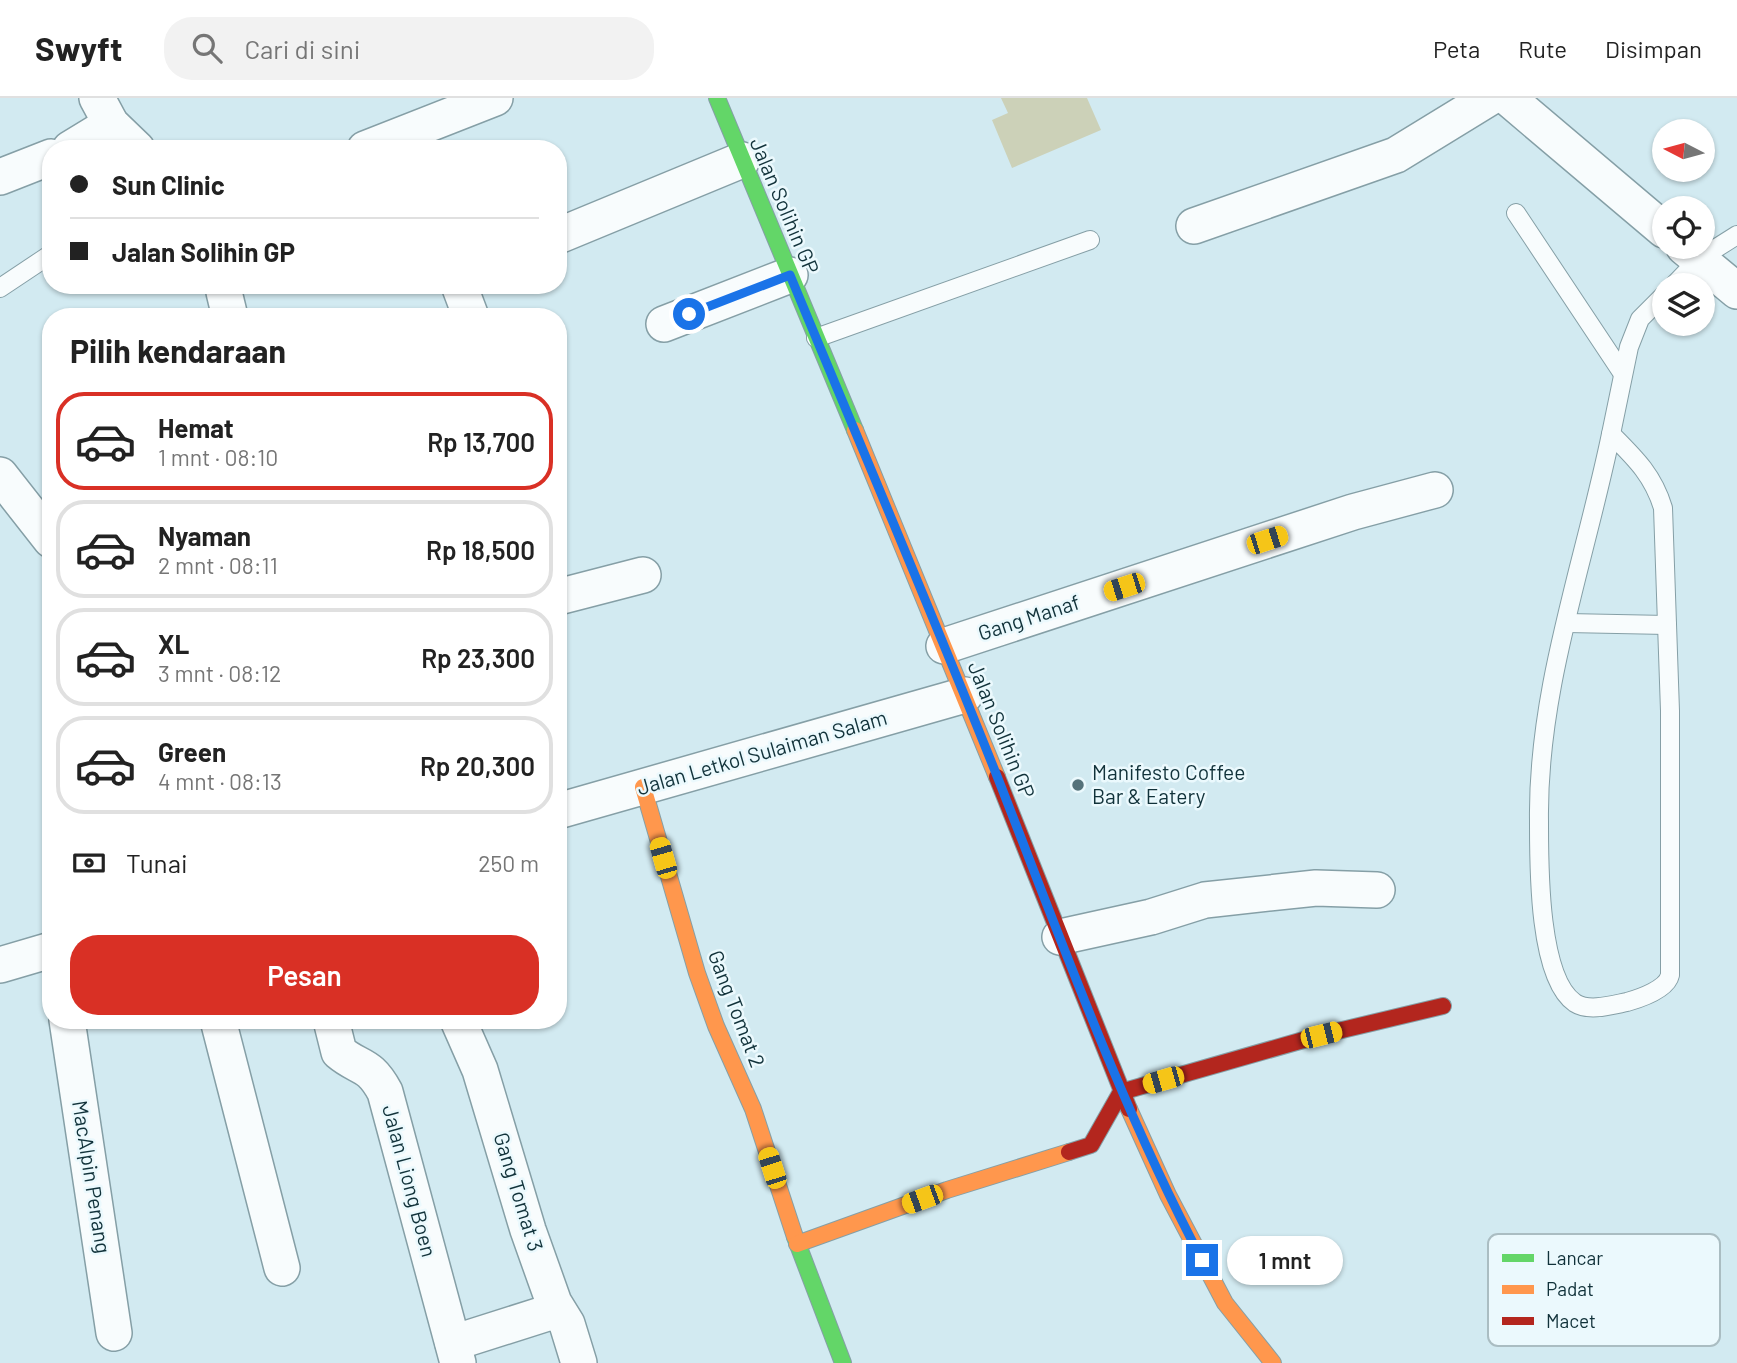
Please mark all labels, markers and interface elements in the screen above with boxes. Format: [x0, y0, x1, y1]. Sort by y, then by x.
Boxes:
search box [164, 17, 654, 80]
text: Swyft [35, 28, 122, 68]
icon: search [188, 29, 226, 67]
text: Cari di sini [244, 33, 360, 64]
text: Peta [1433, 34, 1480, 63]
text: Rute [1518, 34, 1567, 63]
text: Disimpan [1605, 34, 1702, 63]
north arrow [1652, 119, 1715, 182]
map controls [1652, 119, 1715, 336]
street label: Jalan Solihin GP [745, 134, 825, 277]
text: Sun Clinic [112, 169, 225, 200]
button: locate [1652, 196, 1715, 259]
text: Jalan Solihin GP [112, 236, 295, 267]
button: layers [1652, 273, 1715, 336]
route start [673, 298, 705, 330]
text: Pilih kendaraan [70, 331, 286, 369]
icon: car [74, 410, 137, 473]
text: Hemat [158, 412, 234, 443]
text: Rp 13,700 [427, 426, 535, 457]
text: 1 mnt · 08:10 [158, 443, 278, 471]
icon: car [74, 518, 137, 581]
text: Nyaman [158, 520, 251, 551]
car [1244, 524, 1291, 556]
text: Rp 18,500 [426, 534, 535, 565]
text: 2 mnt · 08:11 [158, 551, 278, 579]
car [1101, 571, 1148, 603]
street label: Gang Manaf [975, 588, 1083, 645]
icon: car [74, 626, 137, 689]
text: XL [158, 628, 189, 659]
text: Rp 23,300 [421, 642, 535, 673]
street label: Jalan Solihin GP [964, 657, 1041, 801]
text: 3 mnt · 08:12 [158, 659, 281, 687]
street label: Jalan Letkol Sulaiman Salam [634, 704, 890, 799]
icon: car [74, 734, 137, 797]
text: Green [158, 736, 226, 767]
text: Rp 20,300 [420, 750, 535, 781]
place label: Manifesto Coffee Bar & Eatery [1092, 759, 1245, 808]
text: 4 mnt · 08:13 [158, 767, 282, 795]
marker: Manifesto Coffee Bar & Eatery [1070, 777, 1086, 793]
car [648, 835, 679, 881]
icon: cash [70, 844, 108, 882]
text: Tunai [126, 847, 188, 878]
text: 250 m [478, 849, 539, 877]
button: Pesan [70, 935, 539, 1015]
street label: Gang Tomat 2 [704, 946, 771, 1070]
car [1299, 1020, 1344, 1050]
car [1140, 1064, 1187, 1096]
street label: MacAlpin Penang [68, 1098, 117, 1255]
street label: Jalan Liong Boen [378, 1102, 443, 1259]
street label: Gang Tomat 3 [490, 1129, 549, 1254]
car [756, 1145, 789, 1191]
car [899, 1182, 946, 1216]
legend [1488, 1234, 1720, 1346]
callout: 1 mnt [1226, 1236, 1342, 1284]
route end [1186, 1244, 1218, 1276]
text: 1 mnt [1259, 1246, 1311, 1274]
text: Lancar [1546, 1246, 1603, 1269]
text: Padat [1546, 1277, 1594, 1300]
text: Macet [1546, 1309, 1596, 1332]

